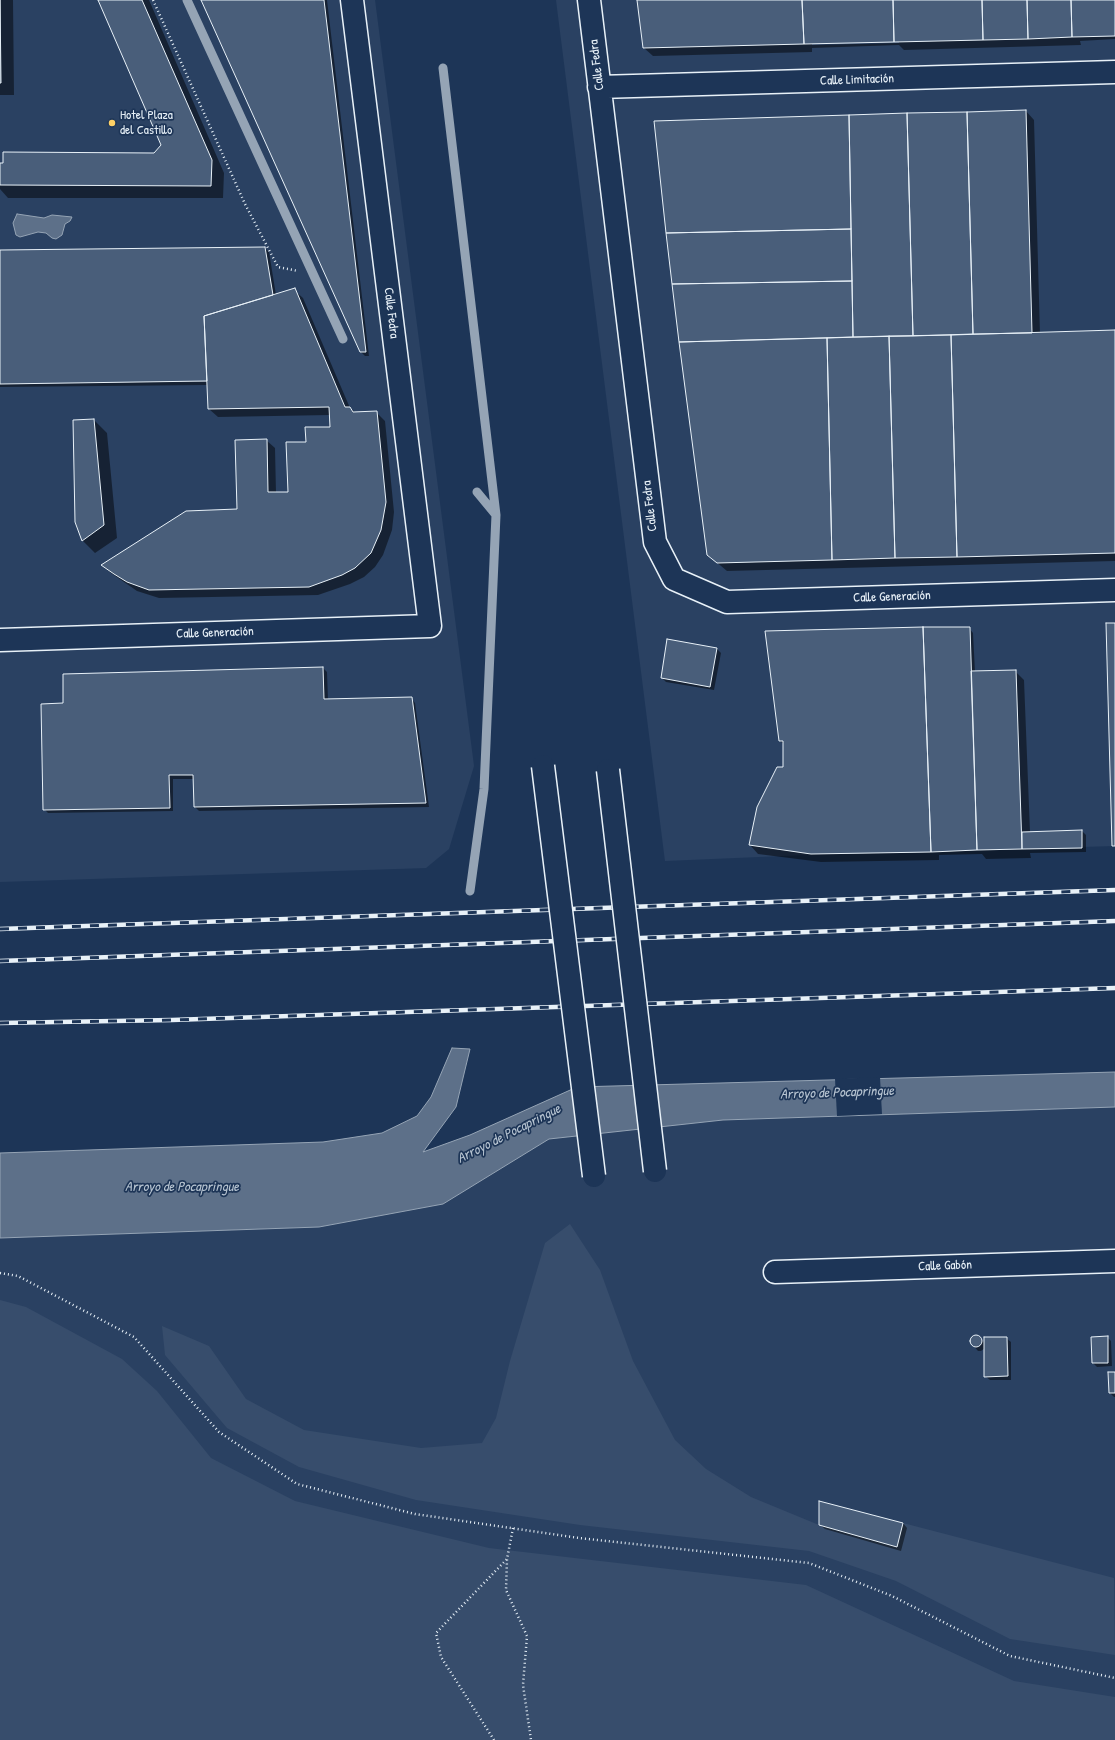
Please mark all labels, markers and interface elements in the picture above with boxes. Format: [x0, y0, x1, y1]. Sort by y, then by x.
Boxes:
street label: Calle Fedra [586, 39, 608, 91]
street label: Calle Limitación [820, 71, 894, 89]
place label: Hotel Plaza del Castillo [120, 108, 173, 139]
marker: Hotel Plaza del Castillo [107, 118, 117, 128]
street label: Calle Fedra [380, 287, 402, 339]
street label: Calle Fedra [639, 480, 661, 532]
street label: Calle Generación [853, 588, 931, 606]
street label: Calle Generación [176, 624, 254, 642]
water label: Arroyo de Pocapringue [780, 1083, 894, 1103]
water label: Arroyo de Pocapringue [454, 1101, 564, 1167]
water label: Arroyo de Pocapringue [125, 1179, 239, 1195]
street label: Calle Gabón [918, 1257, 972, 1275]

